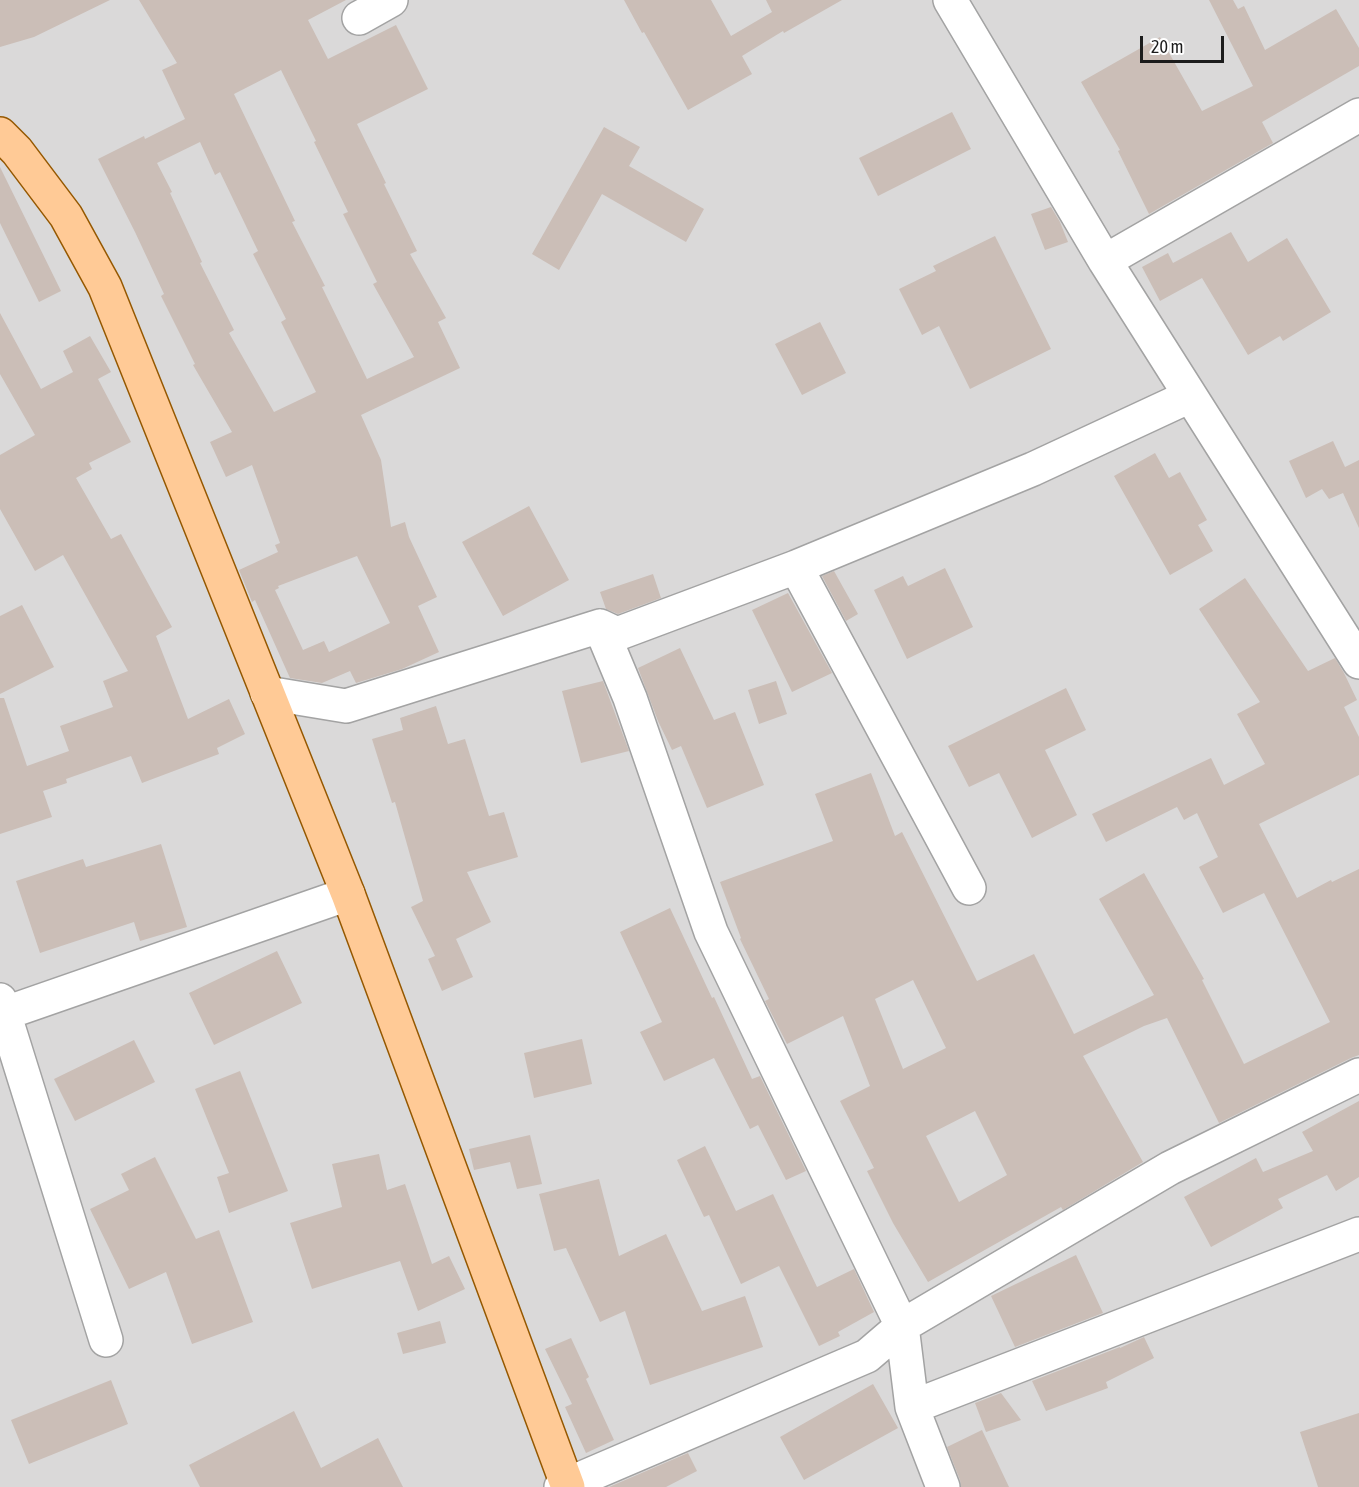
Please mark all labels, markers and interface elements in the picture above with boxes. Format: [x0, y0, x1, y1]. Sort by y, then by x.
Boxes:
scale bar [1143, 24, 1227, 62]
text: 20 m [1151, 36, 1183, 57]

